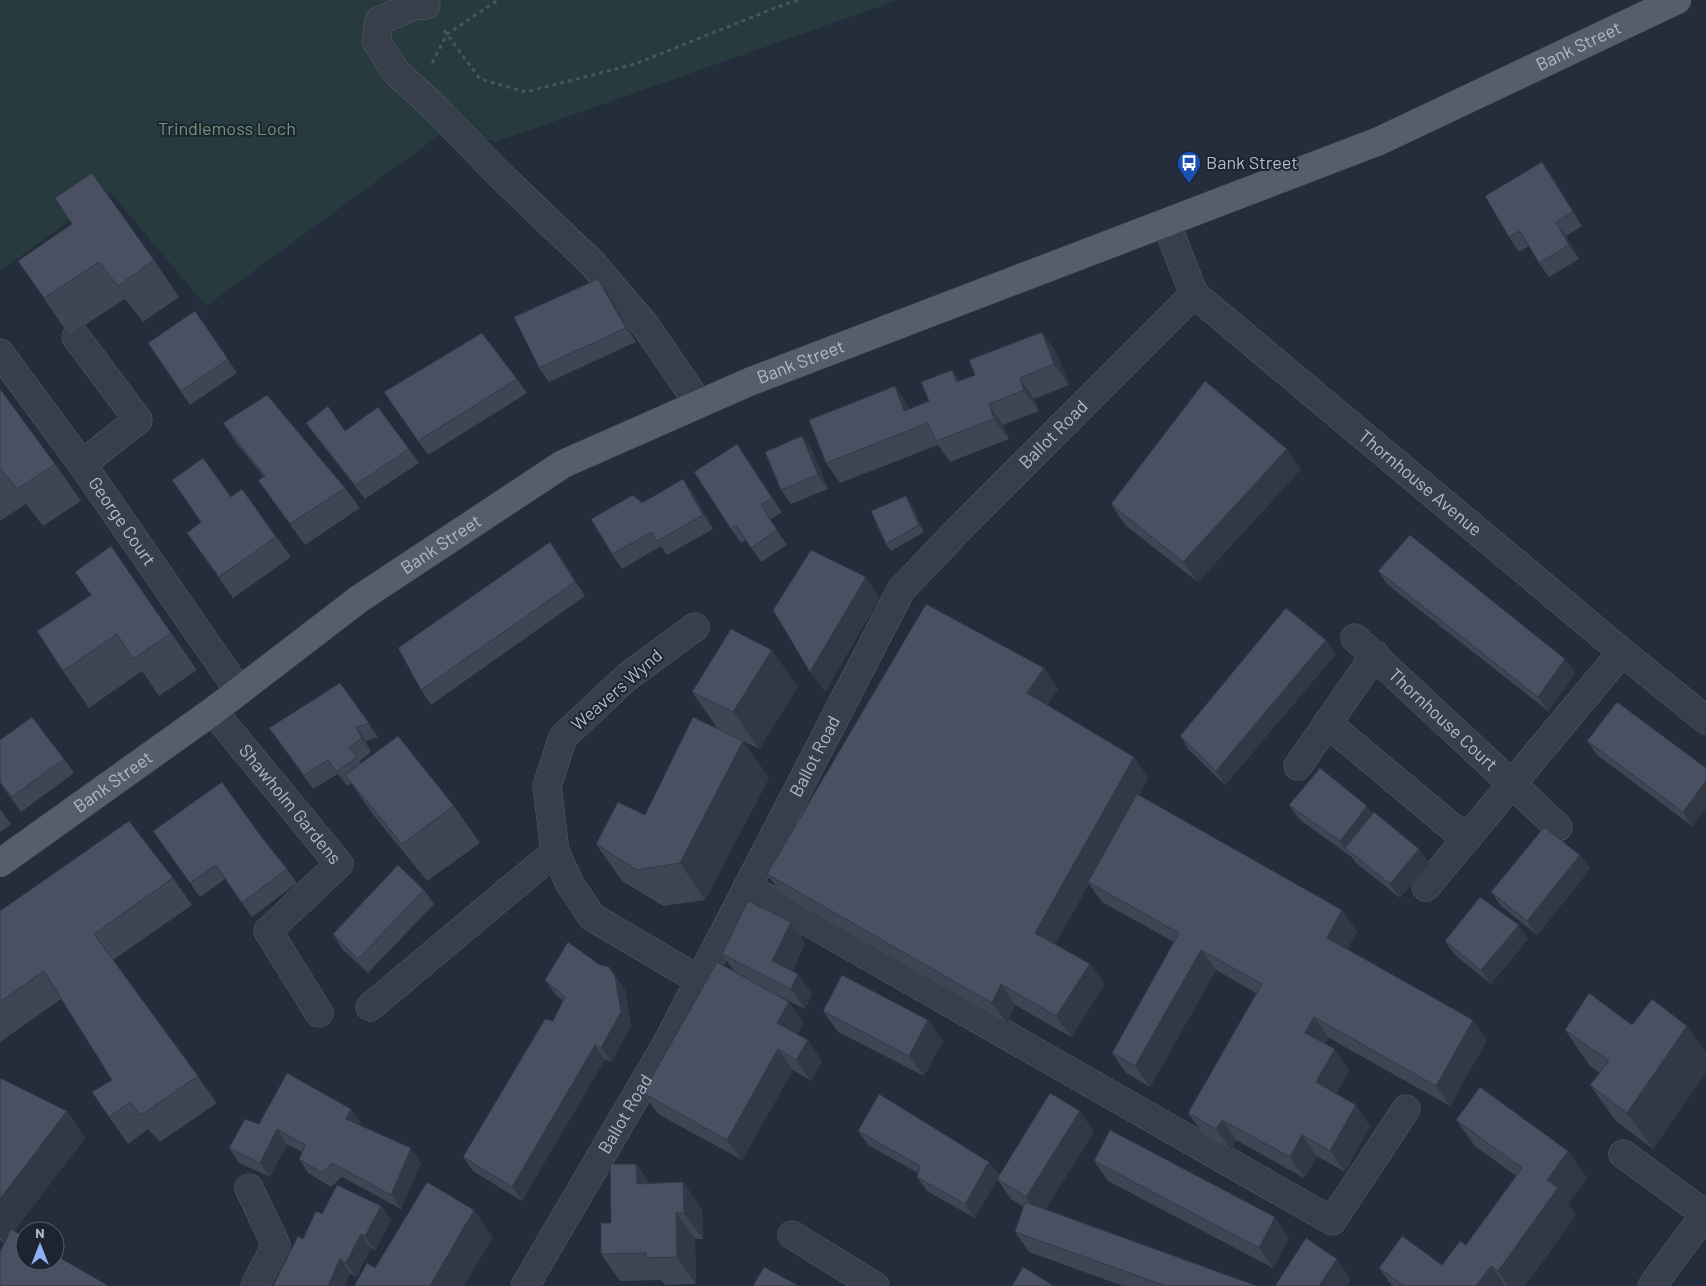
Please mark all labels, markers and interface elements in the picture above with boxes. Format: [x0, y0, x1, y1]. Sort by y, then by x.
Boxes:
street label: Bank Street [1532, 16, 1624, 75]
park label: Trindlemoss Loch [158, 117, 296, 139]
bus stop icon: Bank Street [1176, 150, 1202, 184]
place label: Bank Street [1206, 151, 1298, 173]
street label: Bank Street [754, 335, 847, 388]
street label: Ballot Road [1014, 395, 1092, 473]
street label: Thornhouse Avenue [1355, 424, 1487, 540]
street label: George Court [84, 472, 161, 570]
street label: Bank Street [396, 509, 485, 578]
street label: Weavers Wynd [566, 644, 666, 735]
street label: Thornhouse Court [1385, 663, 1502, 775]
street label: Ballot Road [784, 712, 844, 800]
street label: Shawholm Gardens [235, 739, 346, 868]
street label: Bank Street [69, 746, 156, 817]
street label: Ballot Road [593, 1070, 656, 1157]
north arrow [15, 1221, 65, 1271]
text: N [35, 1224, 45, 1241]

